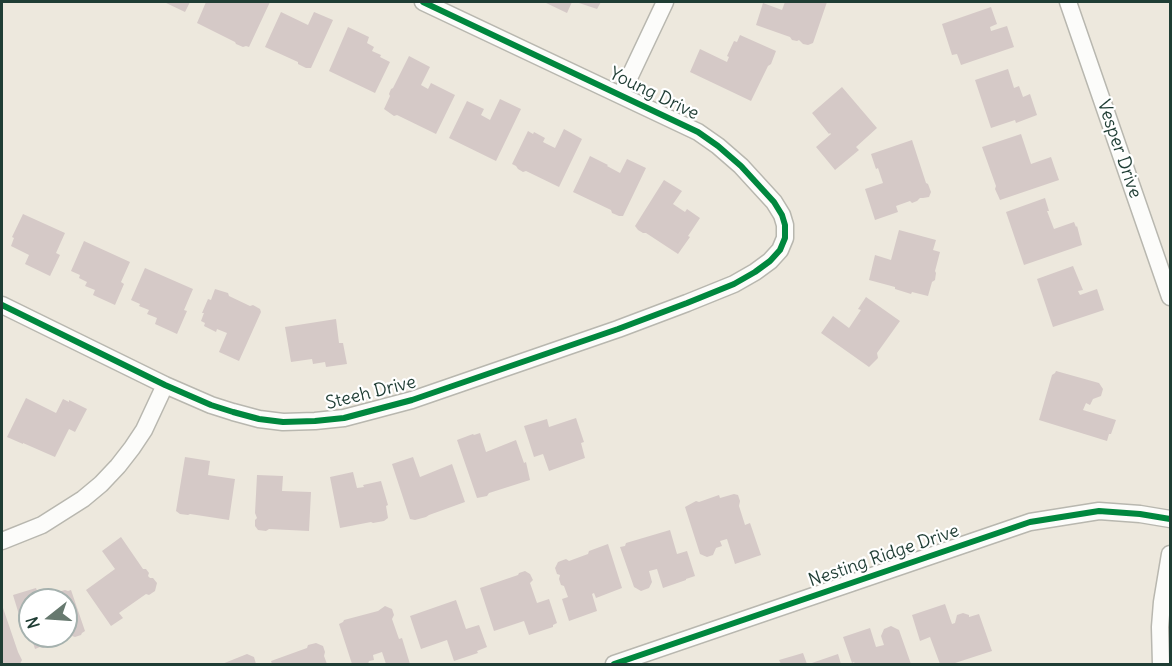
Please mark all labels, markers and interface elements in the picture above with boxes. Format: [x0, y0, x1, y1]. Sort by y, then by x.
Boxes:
street label: Young Drive [606, 63, 702, 125]
street label: Vesper Drive [1092, 97, 1146, 201]
street label: Steeh Drive [324, 371, 418, 415]
street label: Nesting Ridge Drive [806, 520, 962, 592]
north arrow [18, 588, 78, 648]
text: N [22, 614, 44, 631]

